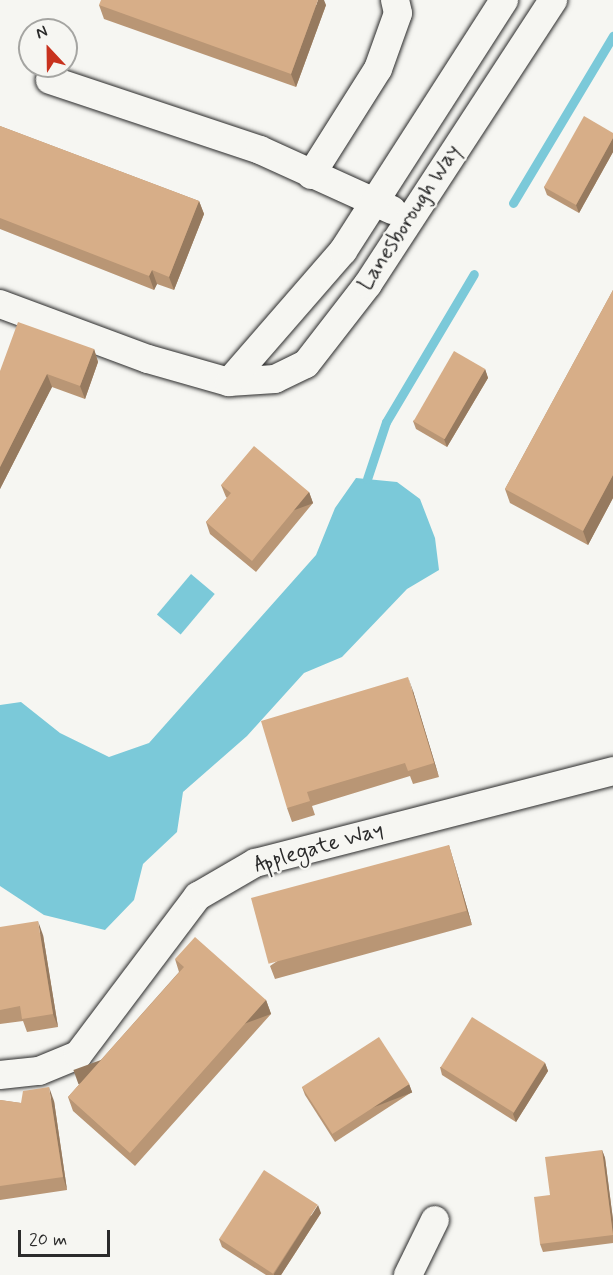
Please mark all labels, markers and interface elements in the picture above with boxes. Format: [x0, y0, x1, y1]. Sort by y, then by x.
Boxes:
north arrow [18, 18, 78, 78]
text: N [33, 21, 51, 44]
street label: Lanesborough Way [352, 139, 468, 297]
street label: Applegate Way [250, 817, 388, 879]
scale bar [21, 1218, 112, 1256]
text: 20 m [29, 1228, 67, 1252]

